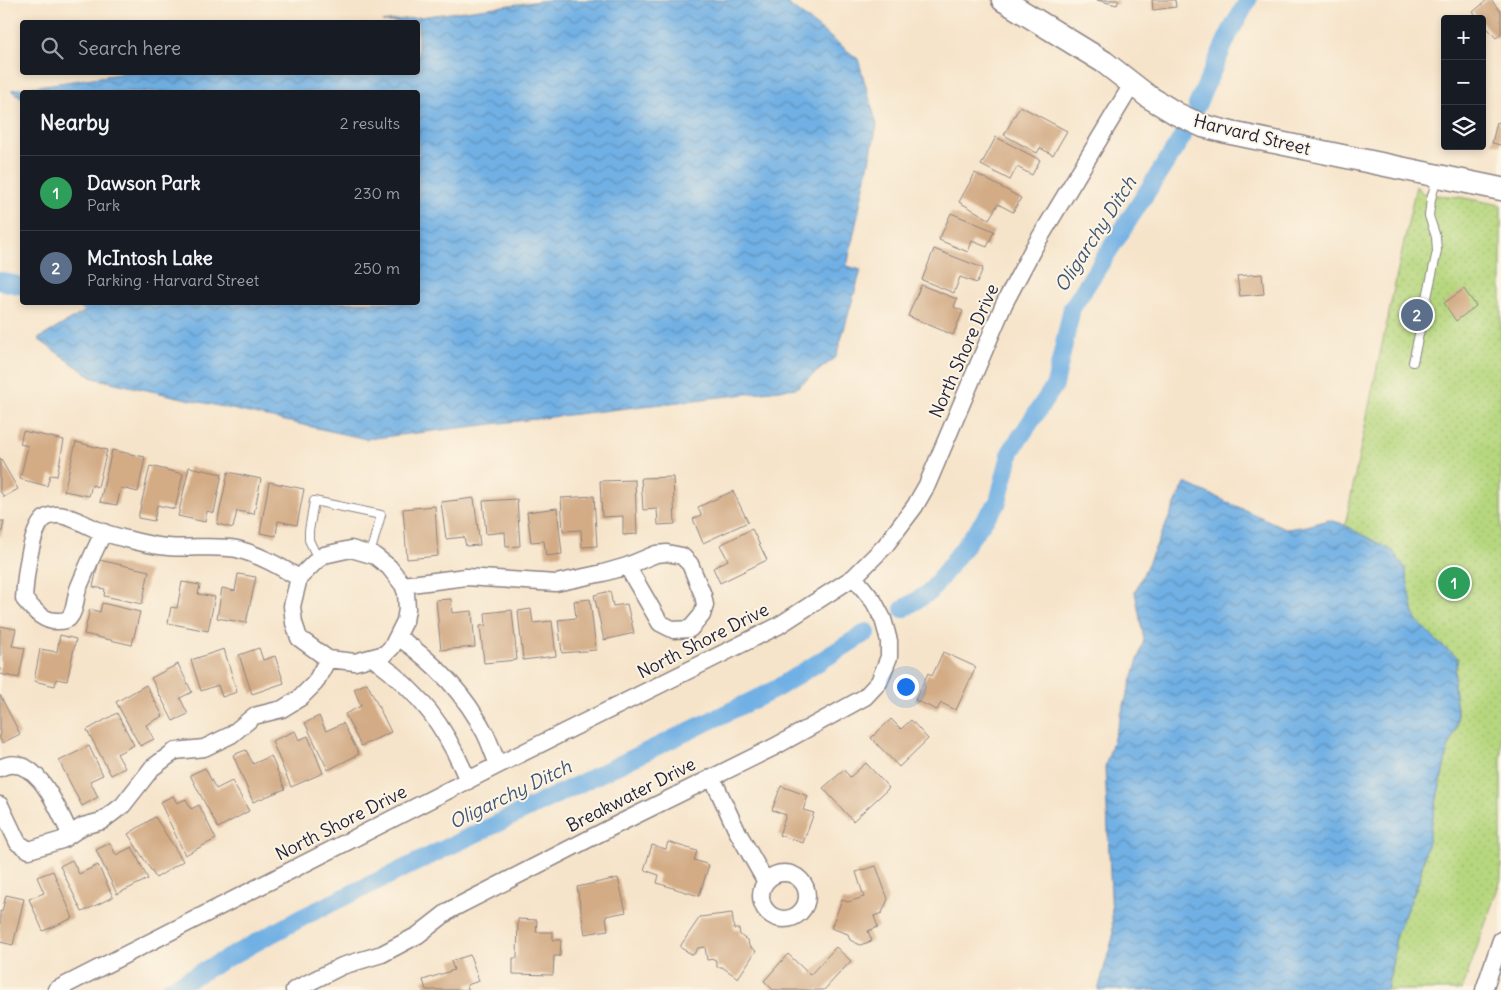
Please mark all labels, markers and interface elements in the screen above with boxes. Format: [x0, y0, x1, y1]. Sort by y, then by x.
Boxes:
map controls [1441, 15, 1486, 150]
button: + [1441, 15, 1486, 60]
search box [20, 20, 420, 75]
icon: search [38, 34, 66, 62]
text: Search here [78, 36, 181, 60]
button: − [1441, 60, 1486, 105]
button: layers [1441, 105, 1486, 150]
text: Nearby [40, 109, 110, 136]
street label: Harvard Street [1191, 109, 1313, 160]
text: 2 results [340, 113, 400, 133]
text: Dawson Park [87, 171, 200, 195]
water label: Oligarchy Ditch [1049, 171, 1142, 296]
text: 1 [53, 183, 59, 203]
text: 230 m [354, 183, 400, 203]
text: Park [87, 195, 120, 215]
text: McIntosh Lake [87, 246, 213, 270]
text: 2 [52, 258, 60, 278]
text: 250 m [354, 258, 400, 278]
text: Parking · Harvard Street [87, 270, 259, 290]
street label: North Shore Drive [924, 280, 1003, 421]
pin: 2 [1401, 296, 1433, 334]
pin: 1 [1438, 564, 1470, 602]
street label: North Shore Drive [633, 598, 772, 684]
your location [893, 674, 919, 700]
street label: Breakwater Drive [562, 752, 699, 837]
water label: Oligarchy Ditch [445, 754, 576, 834]
street label: North Shore Drive [271, 780, 410, 866]

